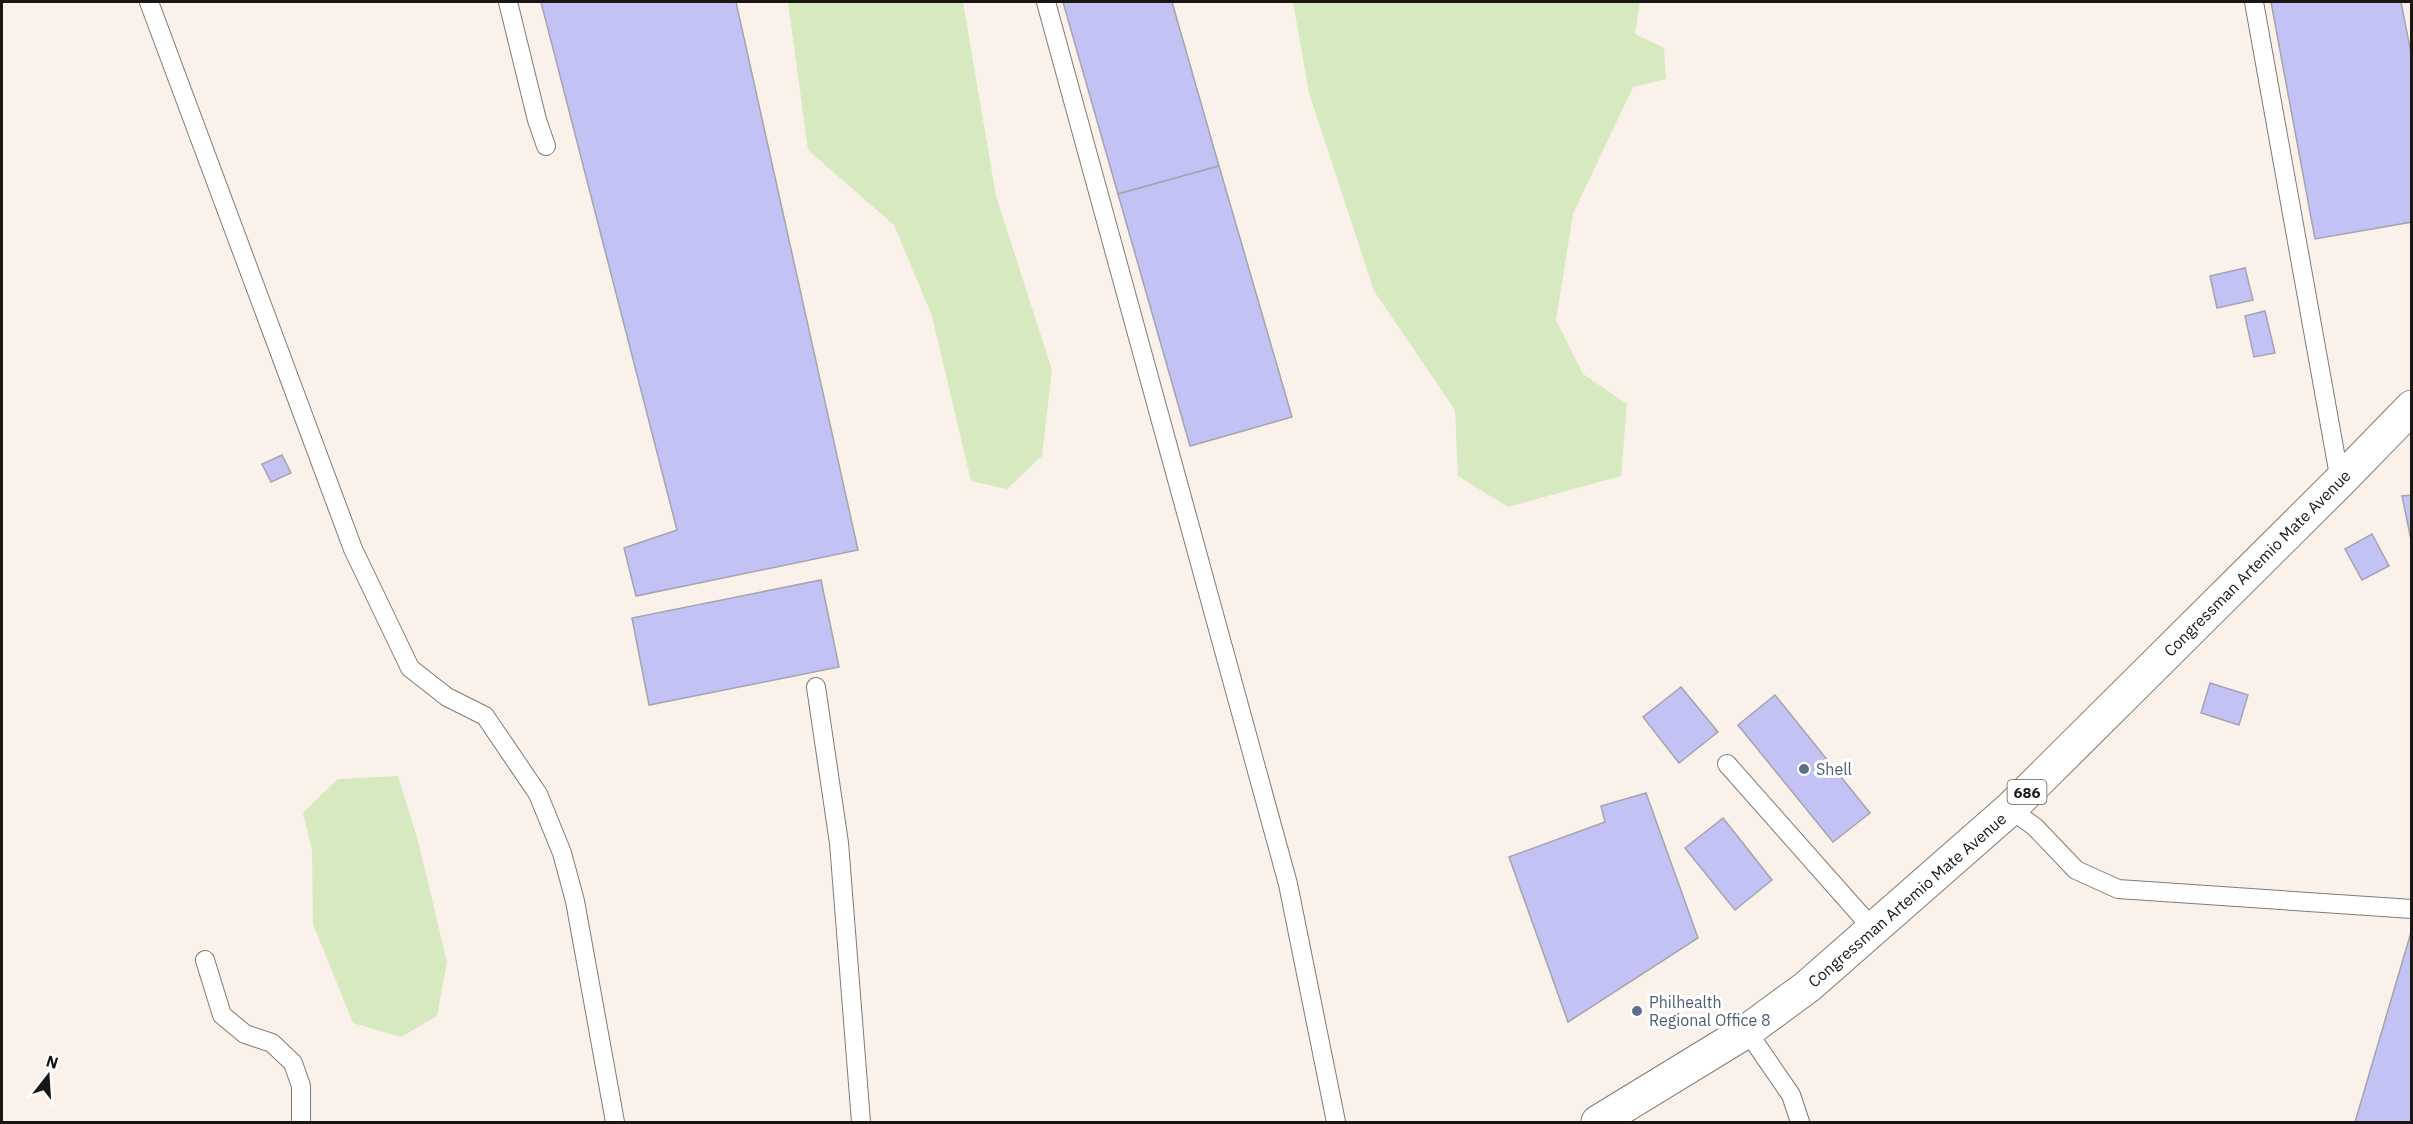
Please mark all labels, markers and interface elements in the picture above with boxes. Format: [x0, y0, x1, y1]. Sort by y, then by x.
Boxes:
street label: Congressman Artemio Mate Avenue [2159, 465, 2355, 661]
place label: Shell [1816, 759, 1852, 779]
marker: Shell [1797, 762, 1811, 776]
road number: 686 [2008, 780, 2046, 804]
street label: Congressman Artemio Mate Avenue [1804, 808, 2010, 992]
place label: Philhealth Regional Office 8 [1649, 992, 1771, 1030]
marker: Philhealth Regional Office 8 [1630, 1004, 1644, 1018]
north arrow [18, 1046, 78, 1106]
text: N [44, 1050, 61, 1073]

